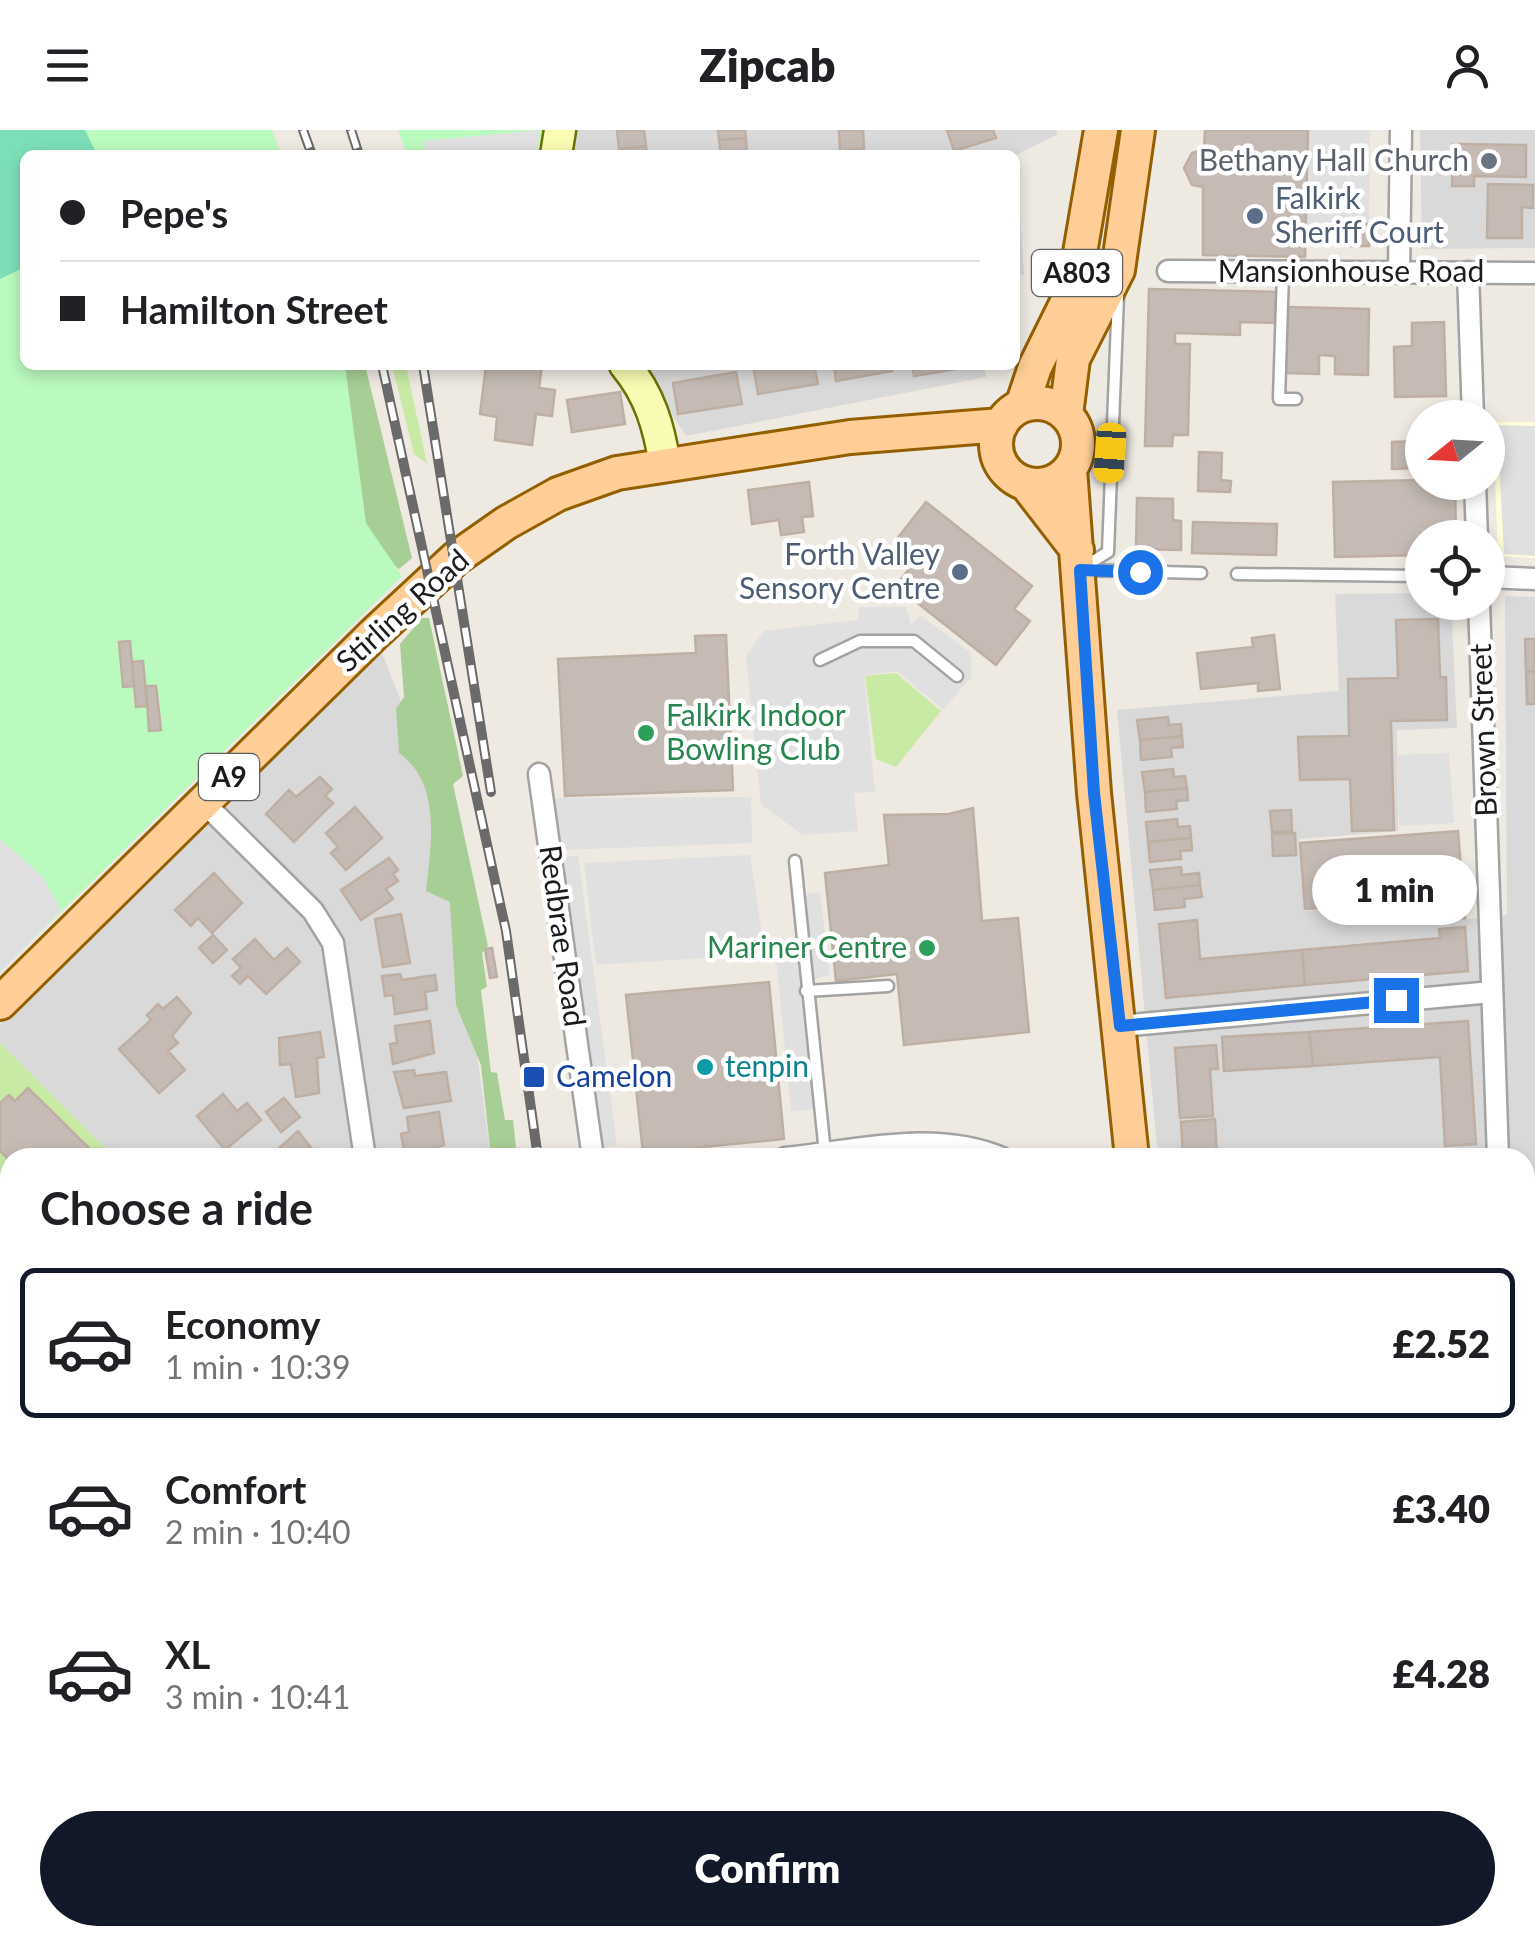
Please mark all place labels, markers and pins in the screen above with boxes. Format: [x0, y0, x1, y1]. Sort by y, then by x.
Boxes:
place label: Bethany Hall Church [1199, 141, 1469, 177]
marker: Bethany Hall Church [1478, 150, 1500, 172]
place label: Falkirk Sheriff Court [1275, 179, 1444, 249]
marker: Falkirk Sheriff Court [1244, 205, 1266, 227]
place label: Forth Valley Sensory Centre [739, 535, 941, 605]
marker: Forth Valley Sensory Centre [949, 561, 971, 583]
place label: Falkirk Indoor Bowling Club [666, 696, 846, 766]
marker: Falkirk Indoor Bowling Club [635, 722, 657, 744]
place label: Mariner Centre [707, 928, 907, 964]
marker: Mariner Centre [916, 937, 938, 959]
place label: tenpin [725, 1047, 809, 1083]
marker: tenpin [694, 1056, 716, 1078]
place label: Camelon [556, 1057, 672, 1093]
marker: Camelon [521, 1064, 547, 1090]

